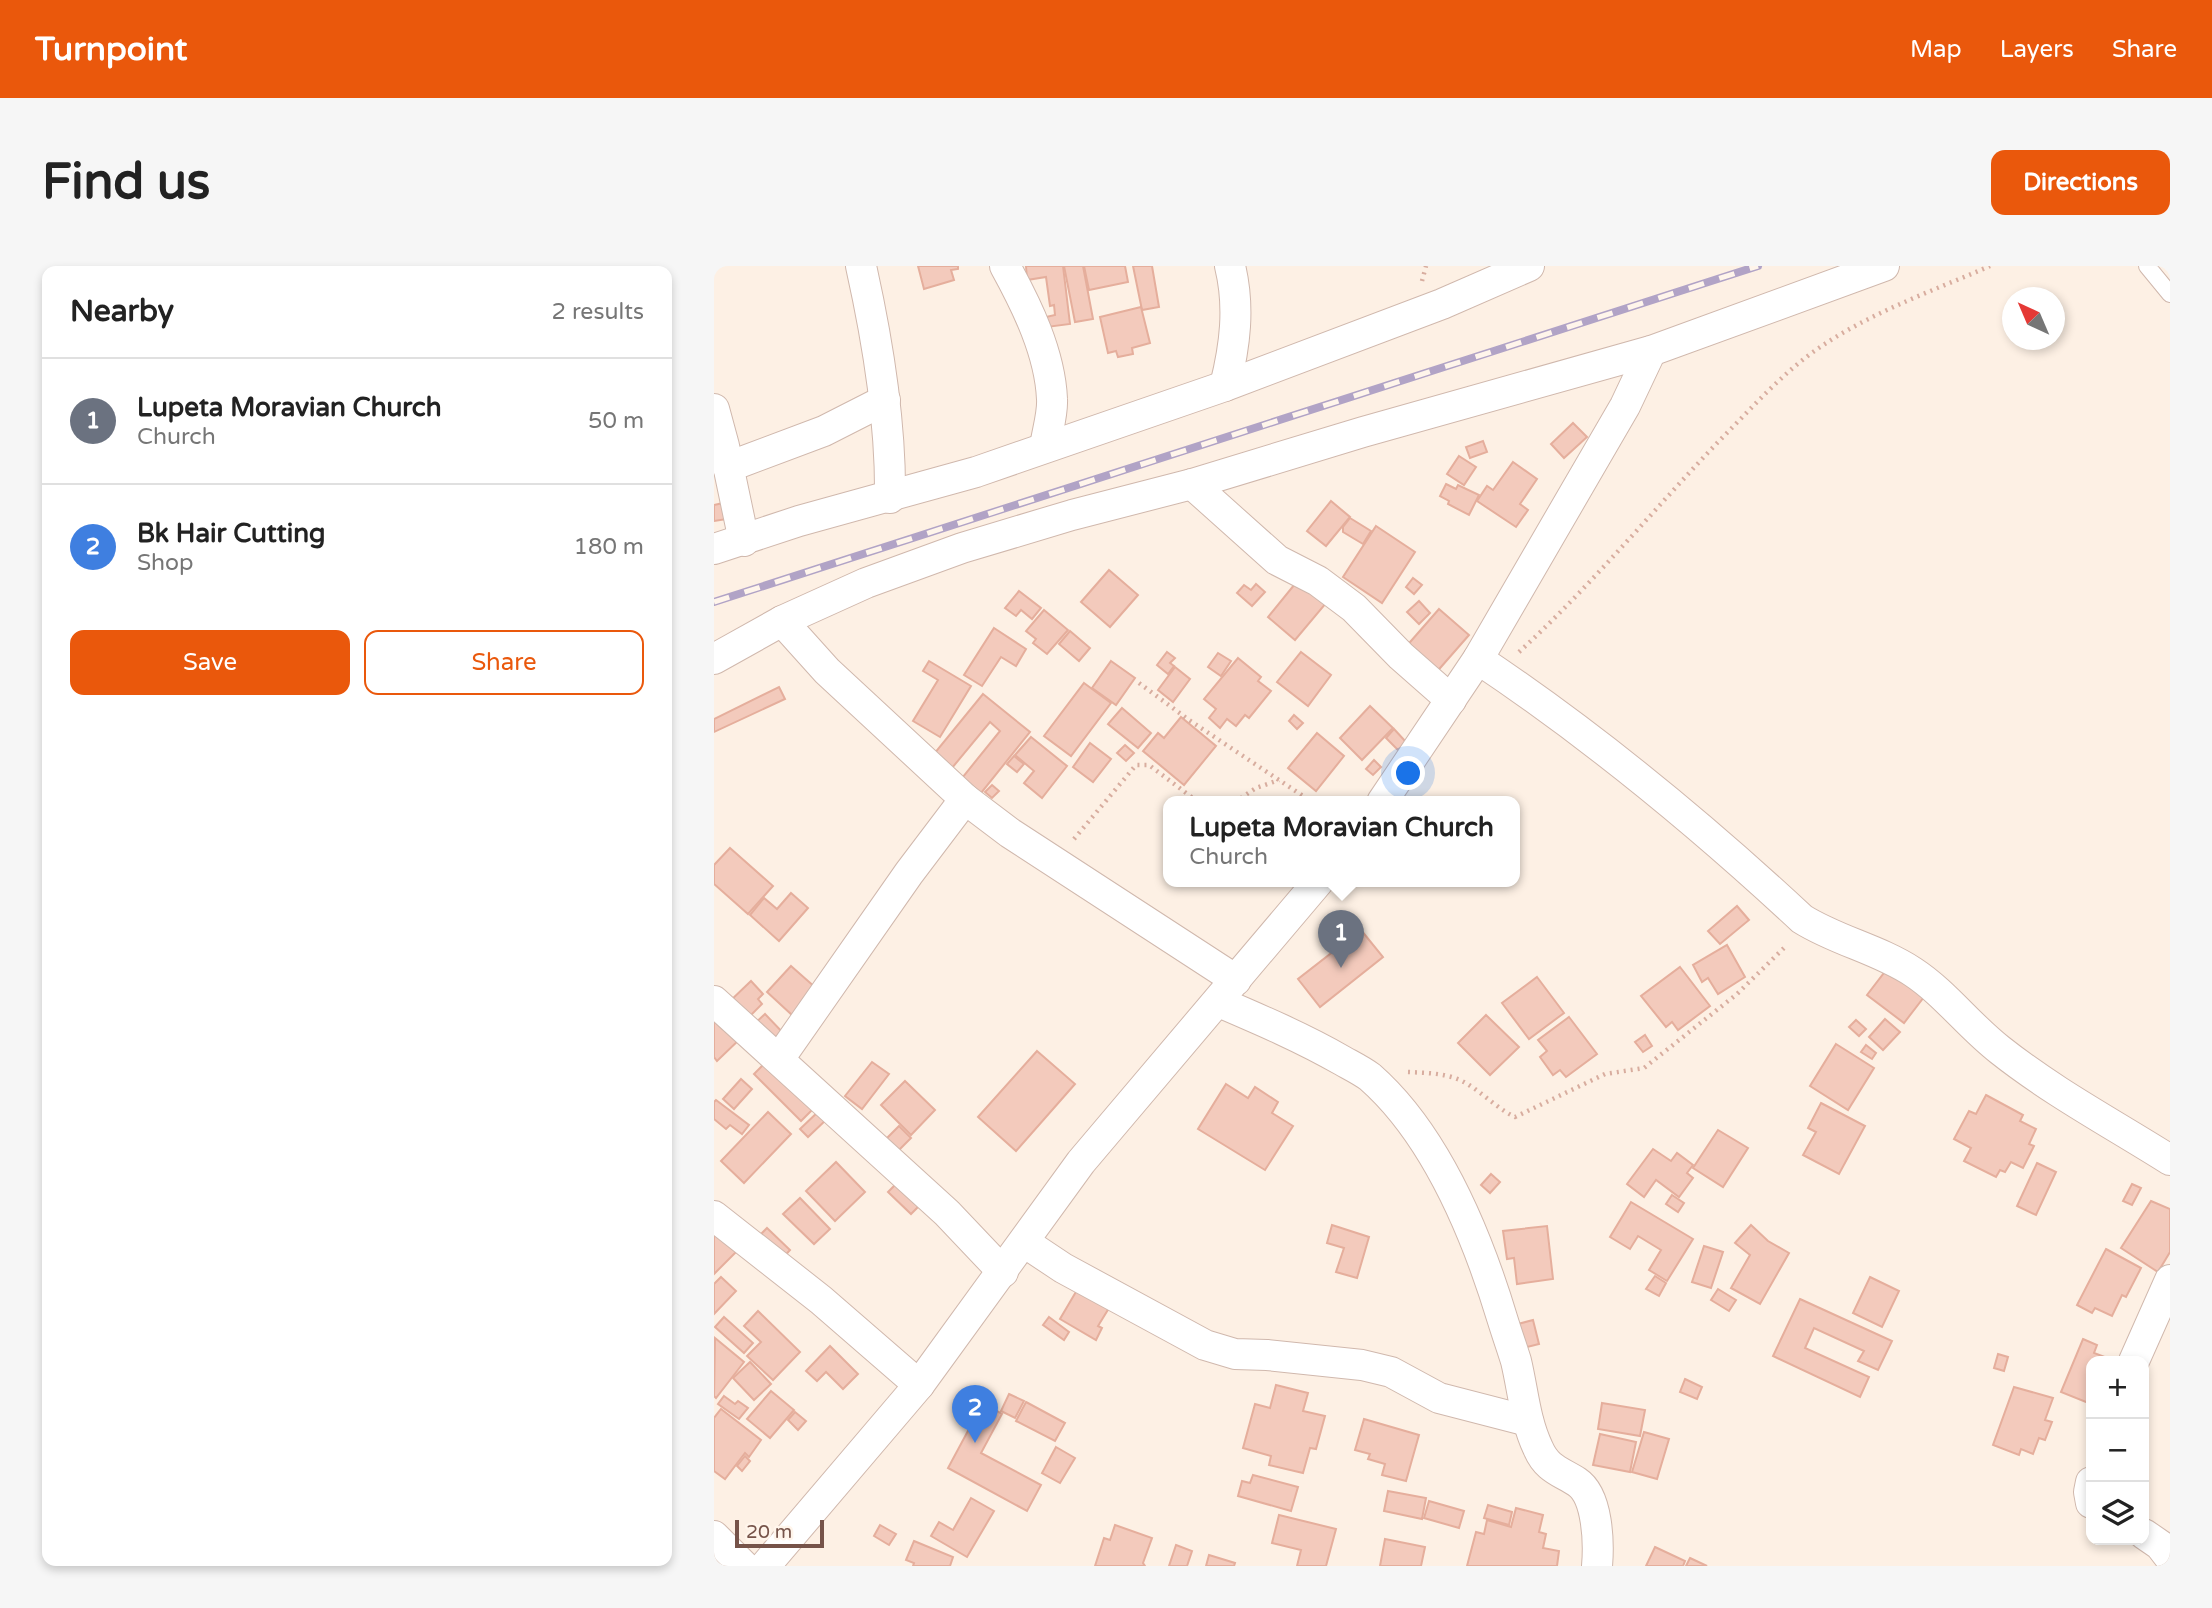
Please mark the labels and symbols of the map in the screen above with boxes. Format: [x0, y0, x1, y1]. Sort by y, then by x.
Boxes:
north arrow [2002, 287, 2065, 350]
your location [1391, 756, 1425, 790]
pin: 1 [1318, 910, 1364, 968]
pin: 2 [952, 1385, 998, 1443]
scale bar [735, 1517, 824, 1549]

